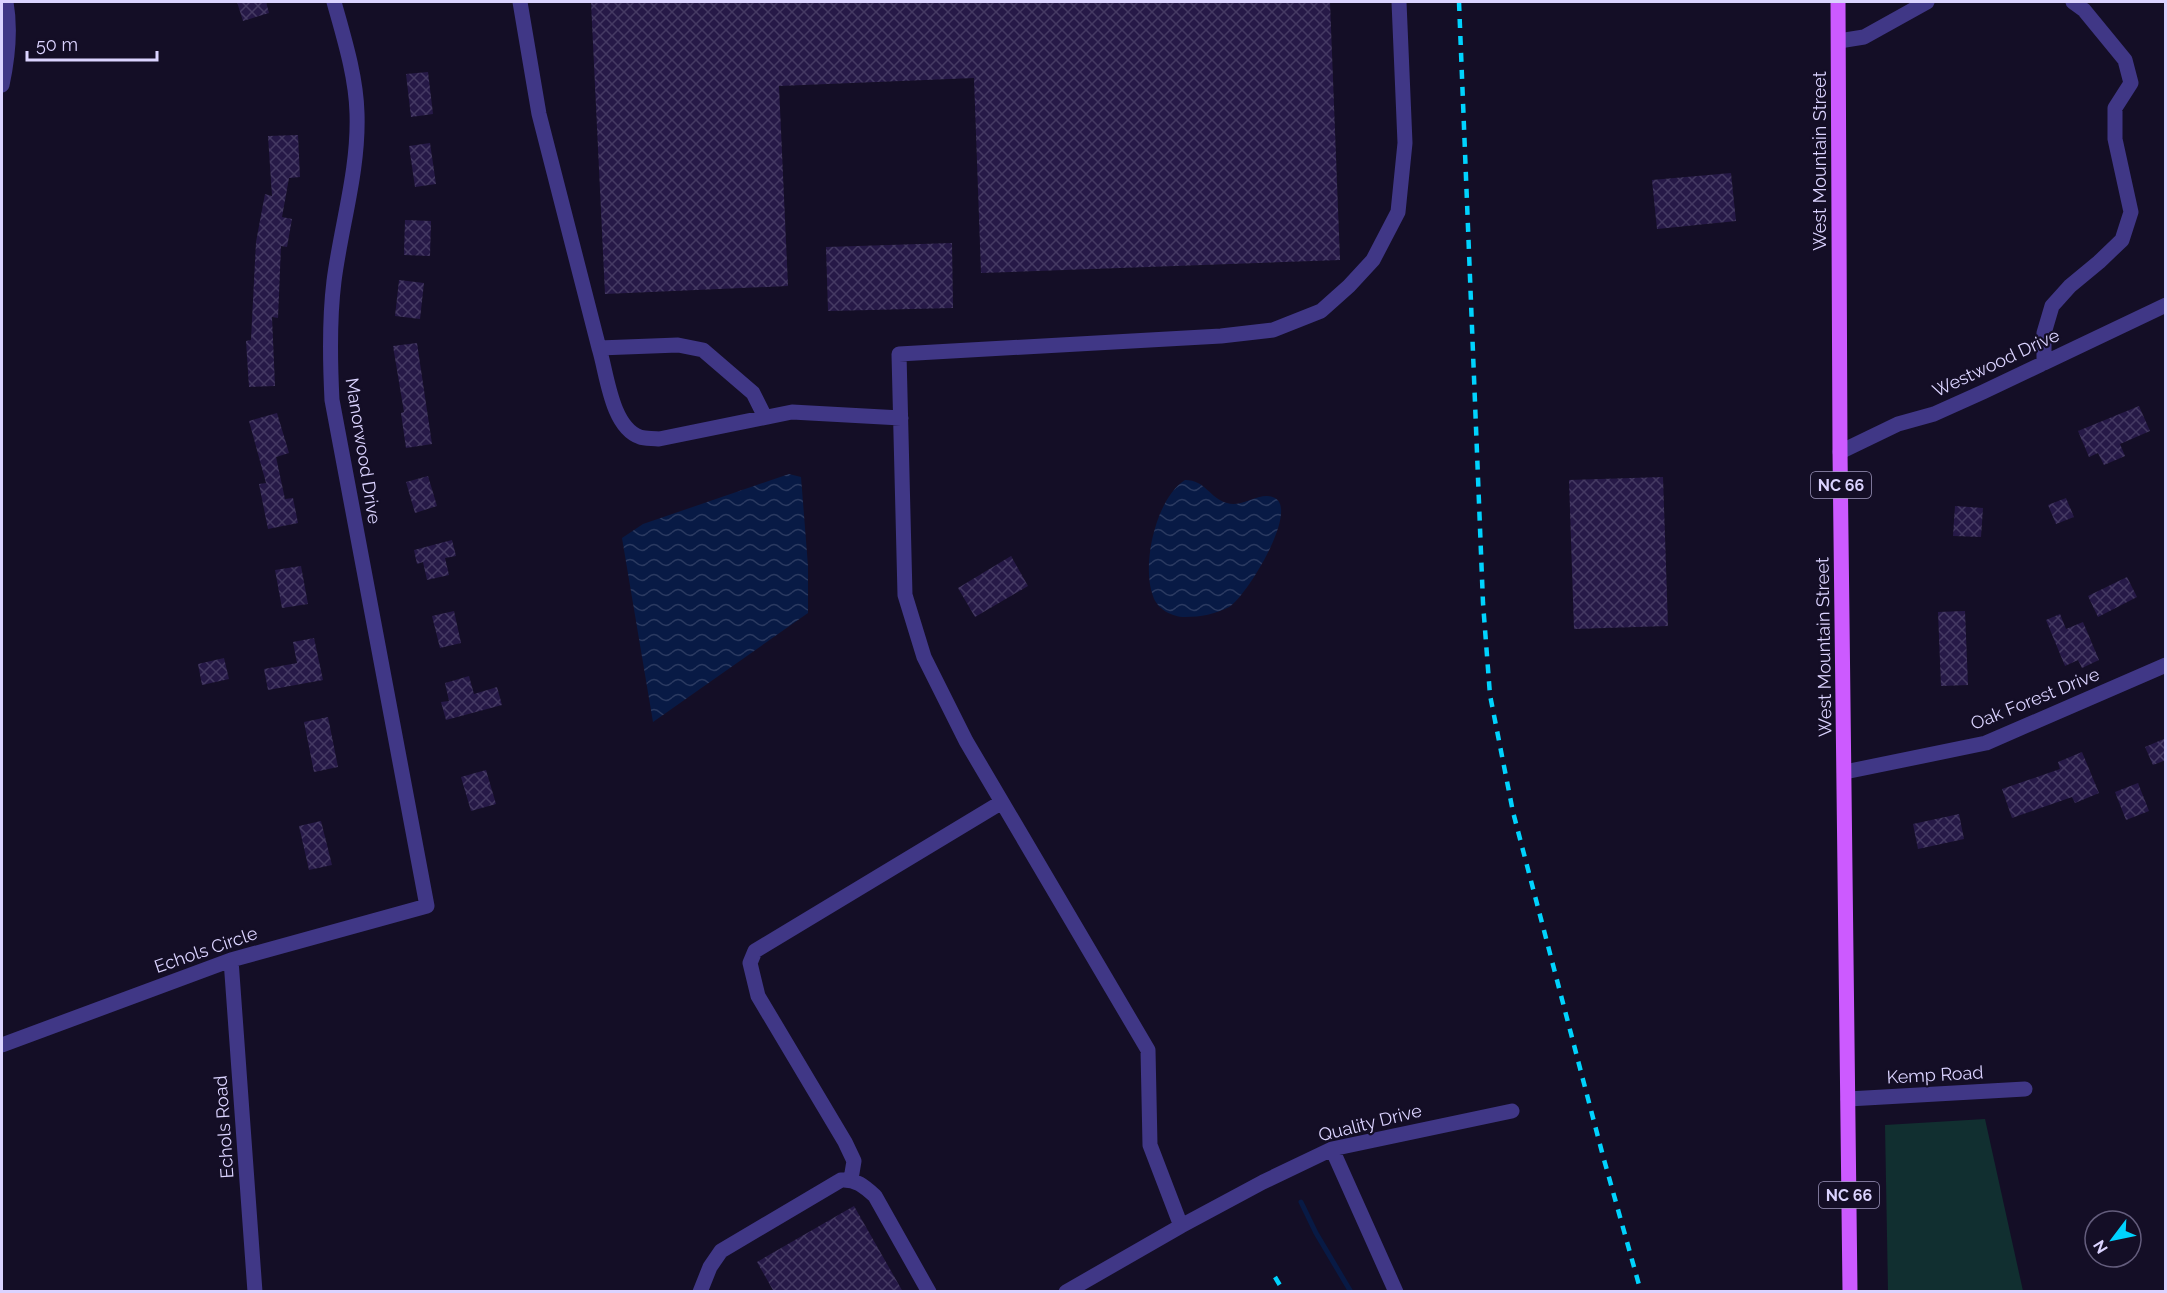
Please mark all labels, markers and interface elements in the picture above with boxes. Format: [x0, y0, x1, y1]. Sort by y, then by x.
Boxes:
scale bar [27, 24, 158, 62]
text: 50 m [36, 34, 78, 55]
street label: West Mountain Street [1809, 71, 1830, 251]
street label: Westwood Drive [1929, 324, 2063, 401]
street label: Manorwood Drive [342, 376, 385, 526]
road number: NC 66 [1811, 472, 1871, 498]
street label: West Mountain Street [1811, 557, 1836, 737]
street label: Oak Forest Drive [1967, 663, 2103, 734]
street label: Echols Circle [152, 922, 261, 977]
street label: Kemp Road [1886, 1061, 1984, 1088]
street label: Echols Road [209, 1075, 238, 1179]
street label: Quality Drive [1316, 1099, 1424, 1145]
road number: NC 66 [1819, 1182, 1879, 1208]
north arrow [2083, 1209, 2143, 1269]
text: N [2089, 1236, 2112, 1257]

